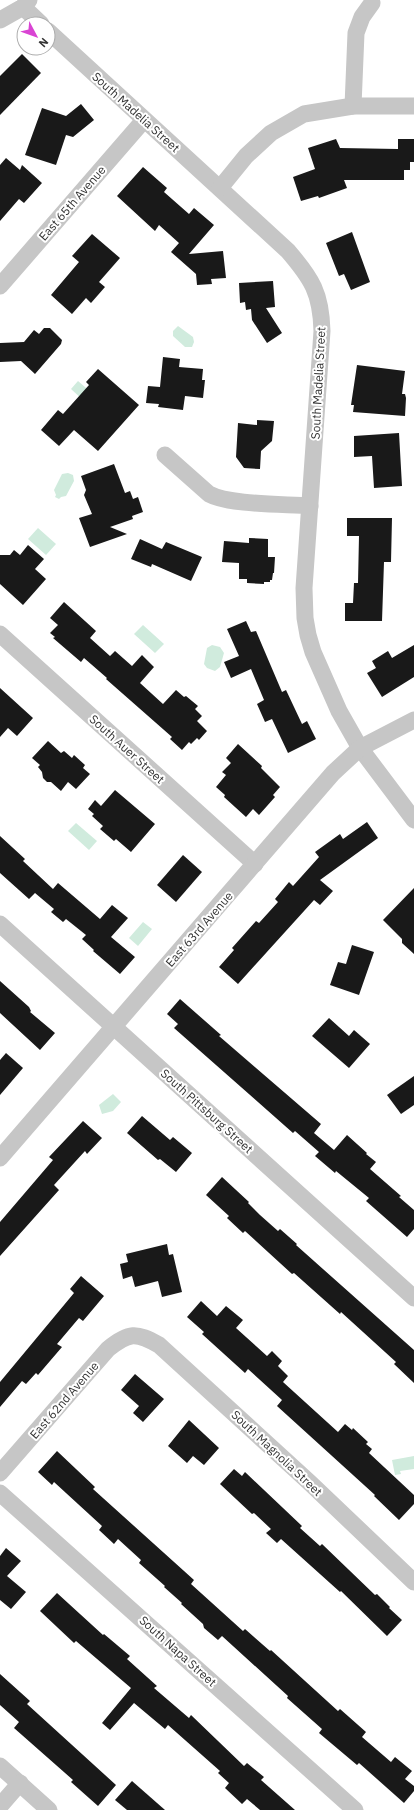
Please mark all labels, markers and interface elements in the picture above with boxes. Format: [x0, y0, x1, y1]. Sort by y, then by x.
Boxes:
north arrow [16, 16, 56, 56]
text: N [36, 35, 51, 50]
street label: South Madelia Street [89, 69, 183, 155]
street label: East 65th Avenue [35, 162, 109, 244]
street label: South Madelia Street [308, 326, 328, 440]
street label: South Auer Street [86, 711, 168, 787]
street label: East 63rd Avenue [162, 888, 236, 970]
street label: South Pittsburg Street [158, 1066, 256, 1156]
street label: East 62nd Avenue [26, 1358, 102, 1442]
street label: South Magnolia Street [228, 1407, 326, 1499]
street label: South Napa Street [136, 1613, 220, 1689]

